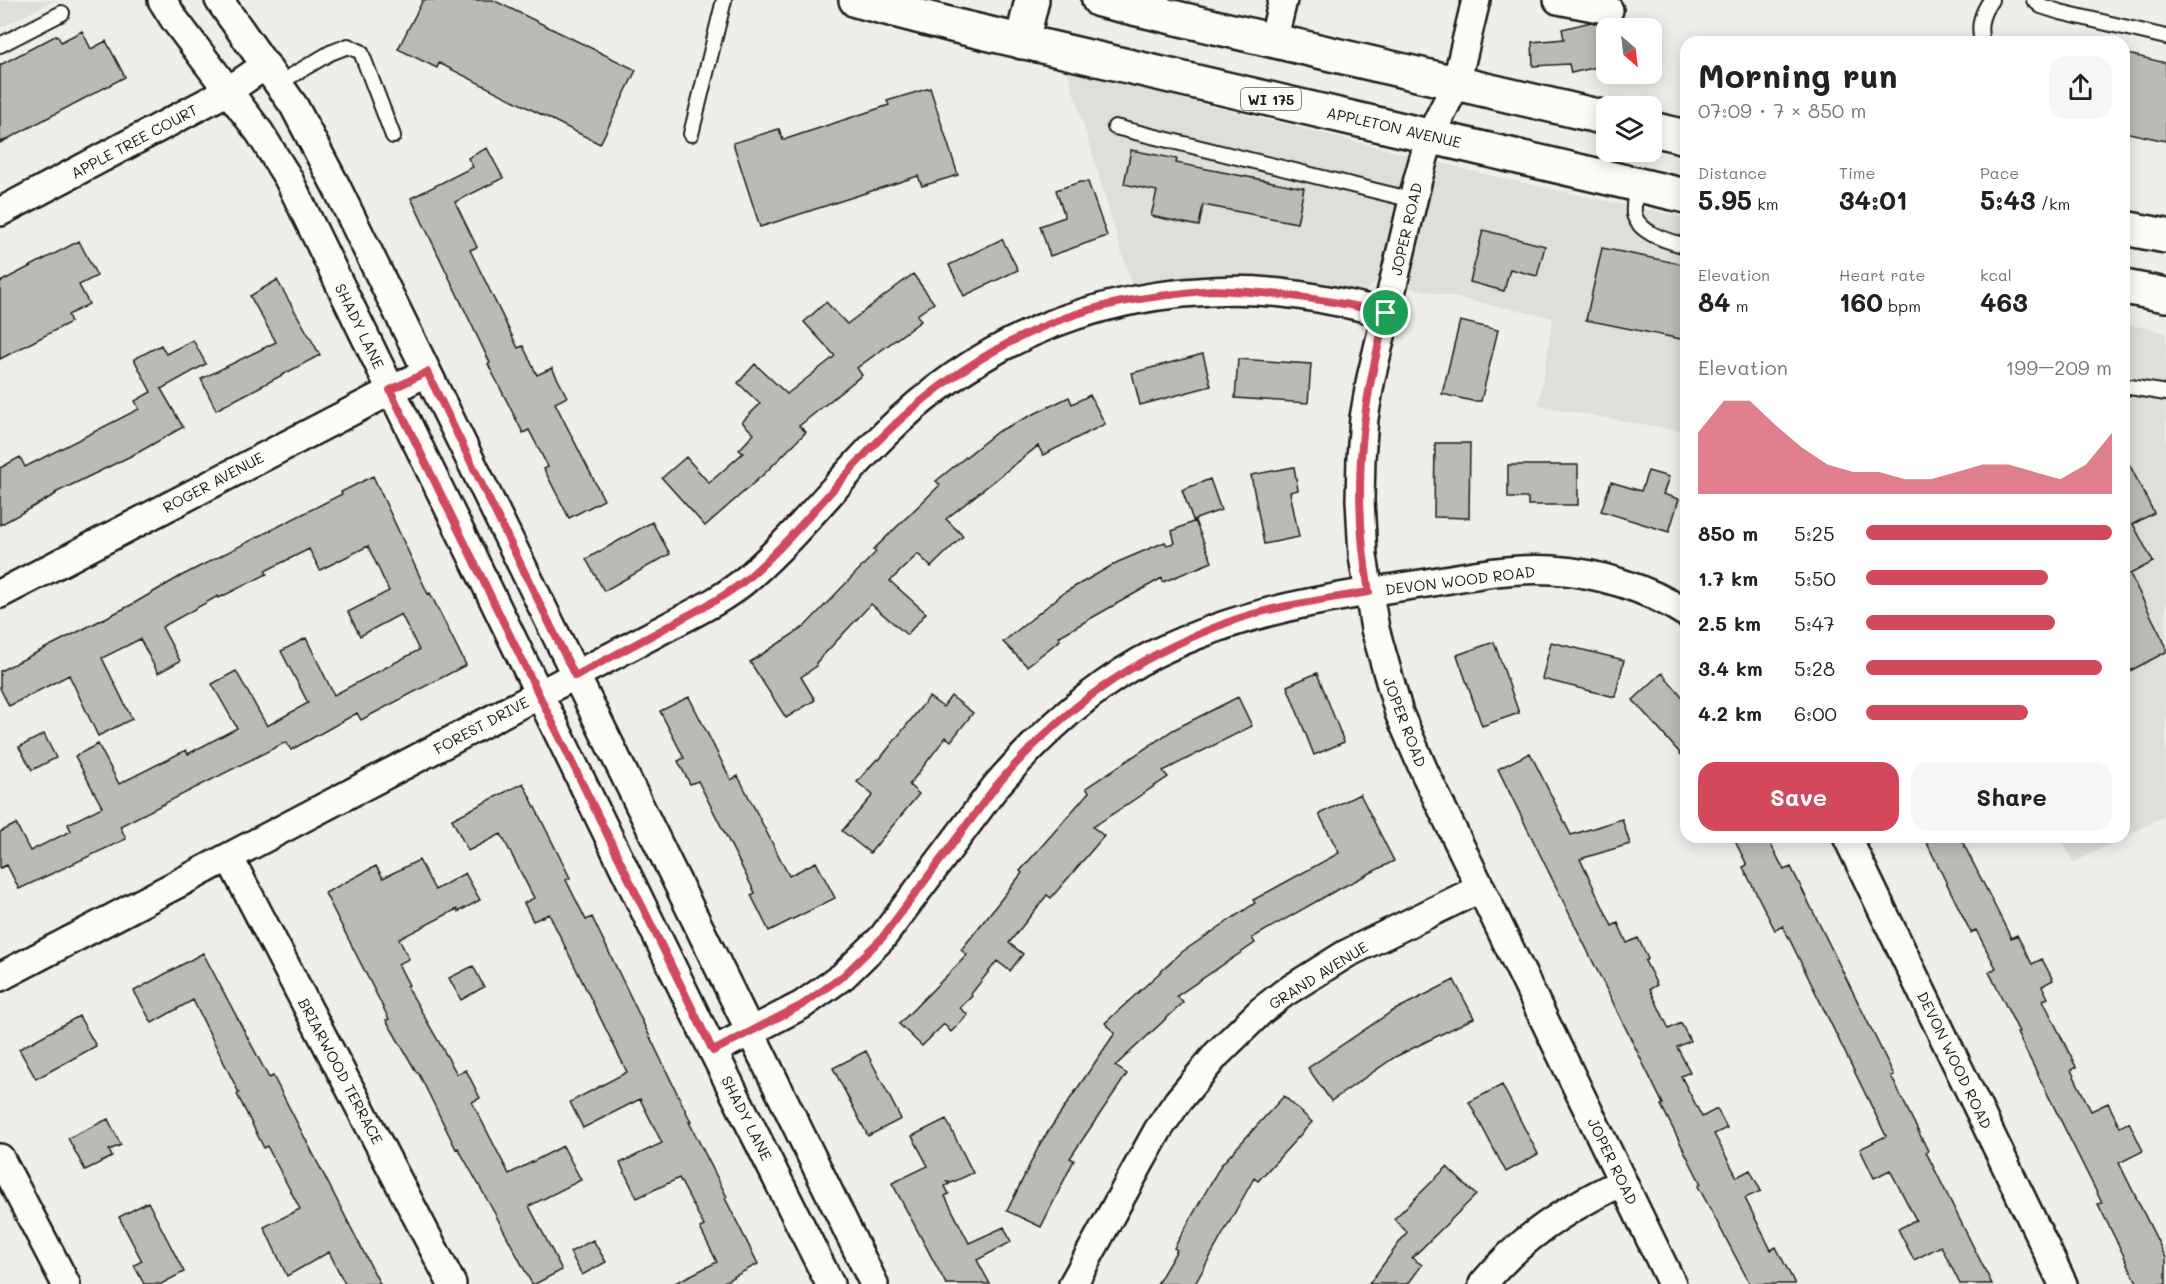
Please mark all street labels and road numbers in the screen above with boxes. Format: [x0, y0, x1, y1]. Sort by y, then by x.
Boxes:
road number: WI 175 [1241, 88, 1301, 110]
street label: APPLE TREE COURT [67, 99, 201, 183]
street label: APPLETON AVENUE [1325, 102, 1464, 152]
street label: JOPER ROAD [1386, 181, 1426, 277]
street label: SHADY LANE [331, 280, 389, 372]
street label: ROGER AVENUE [159, 447, 267, 517]
street label: DEVON WOOD ROAD [1384, 561, 1536, 599]
street label: JOPER ROAD [1379, 674, 1431, 770]
street label: FOREST DRIVE [430, 691, 532, 758]
street label: GRAND AVENUE [1265, 936, 1372, 1014]
street label: DEVON WOOD ROAD [1913, 988, 1997, 1132]
street label: BRIARWOOD TERRACE [294, 995, 388, 1148]
street label: SHADY LANE [717, 1072, 777, 1164]
street label: JOPER ROAD [1583, 1114, 1643, 1208]

